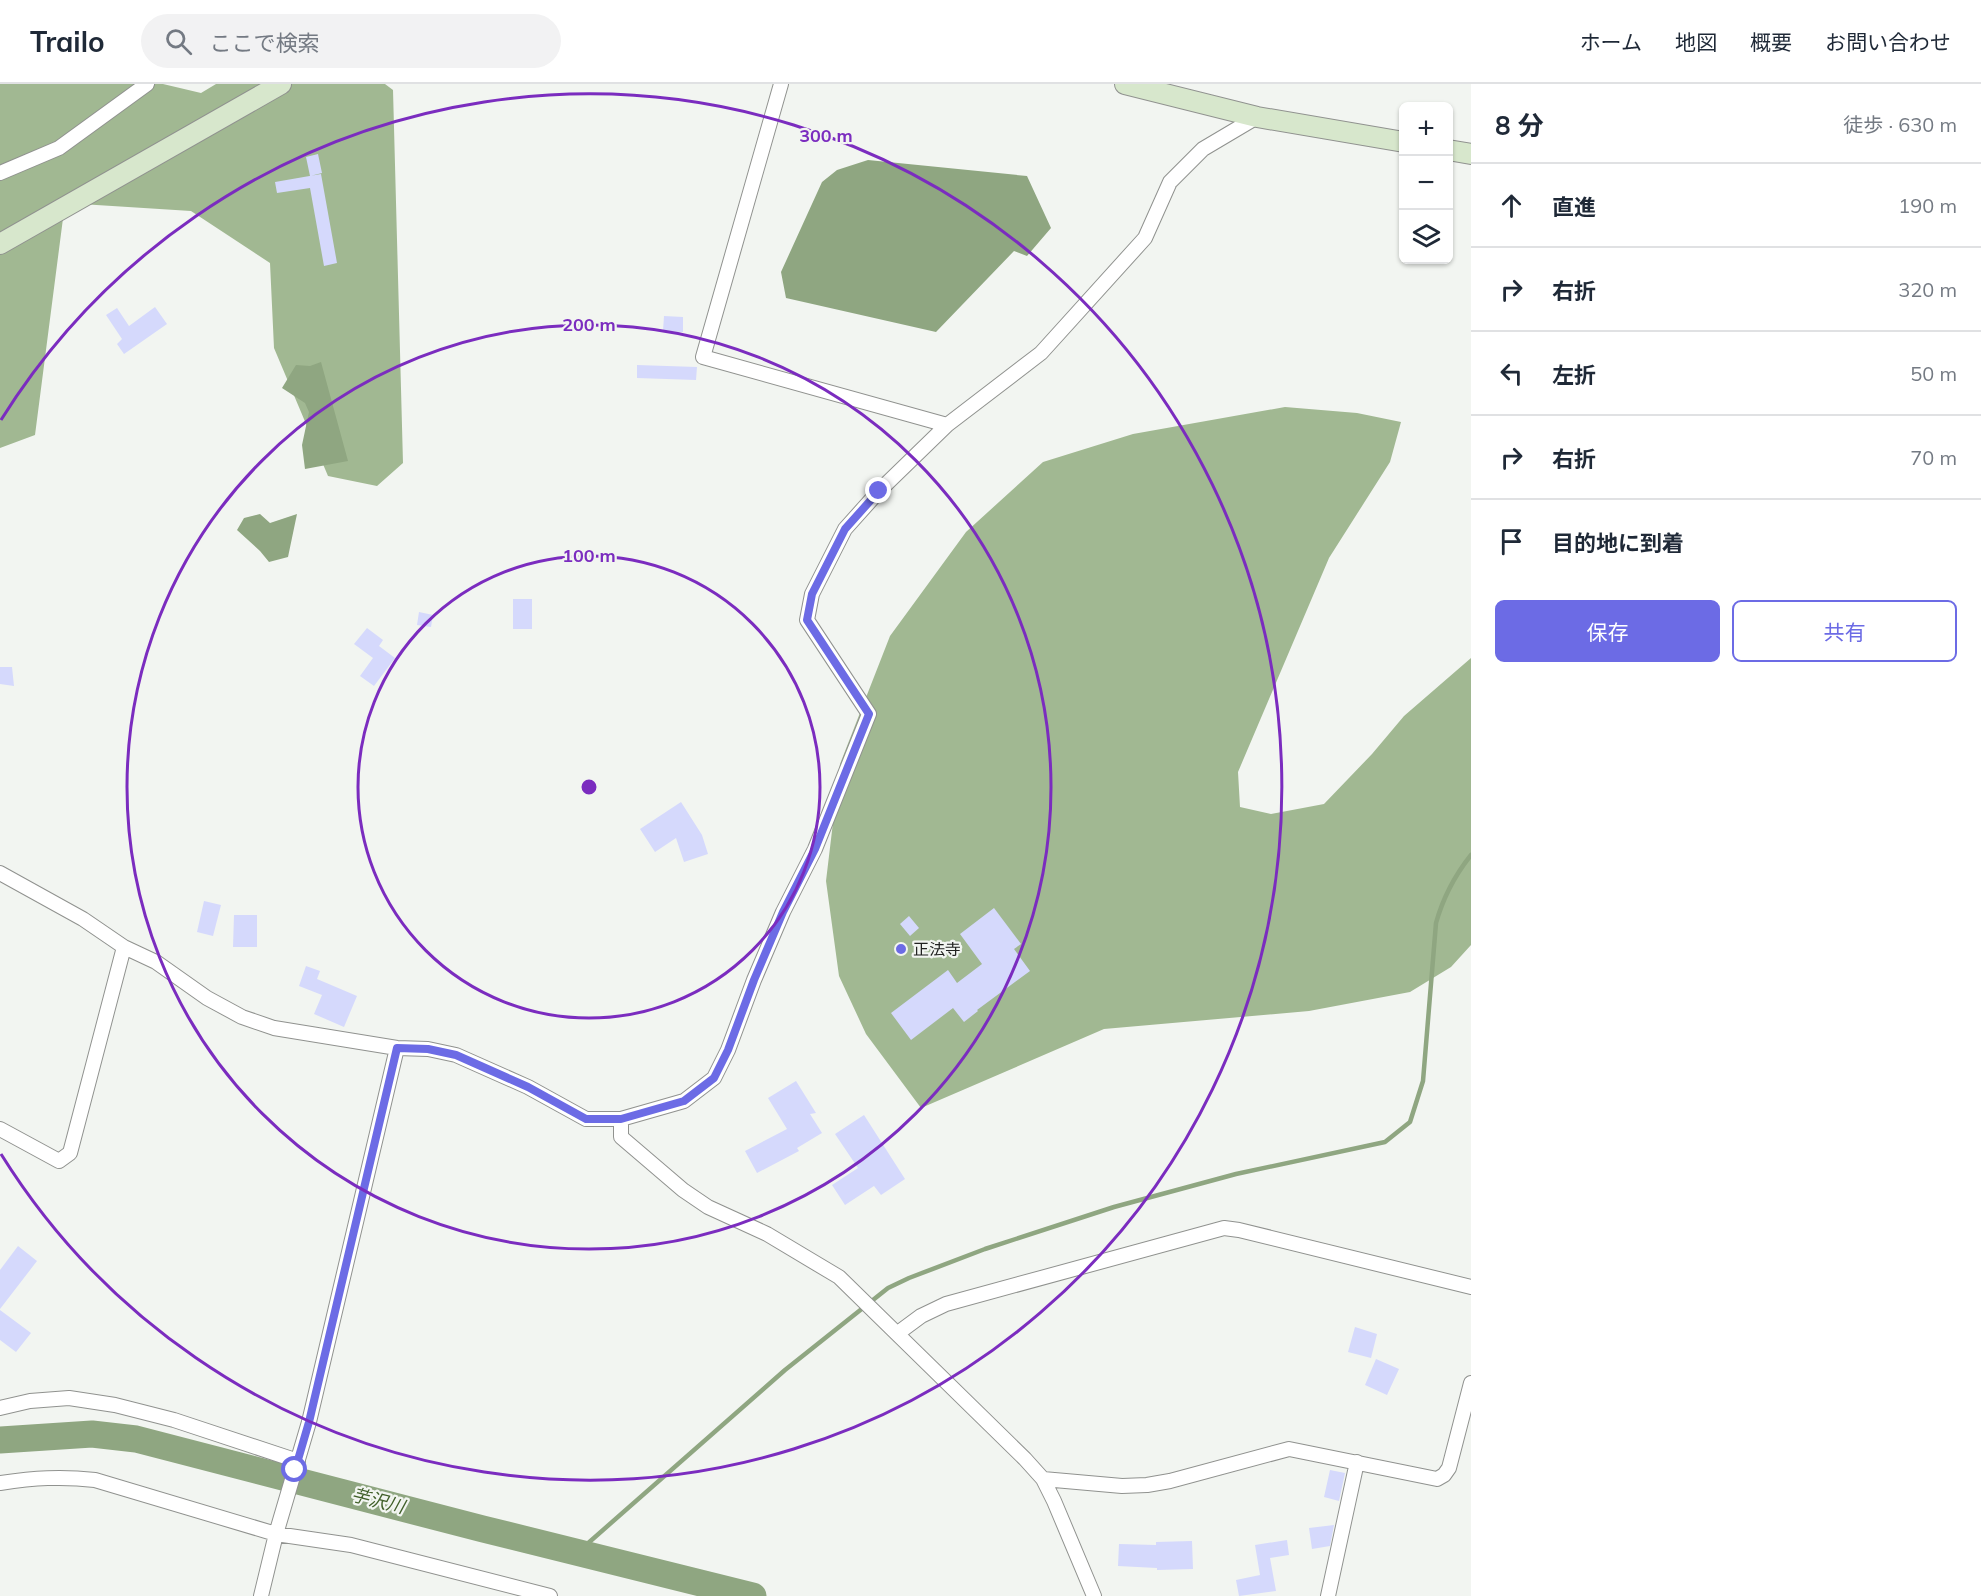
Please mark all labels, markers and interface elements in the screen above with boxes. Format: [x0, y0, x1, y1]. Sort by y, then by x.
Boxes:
search box [141, 14, 561, 68]
text: Trailo [30, 24, 105, 59]
icon: search [162, 25, 195, 58]
text: ここで検索 [210, 29, 320, 57]
text: ホーム [1580, 29, 1642, 55]
text: 地図 [1675, 29, 1717, 55]
text: 概要 [1750, 29, 1792, 55]
text: お問い合わせ [1825, 29, 1951, 55]
map controls [1399, 102, 1453, 264]
button: + [1399, 102, 1453, 156]
text: 8 分 [1495, 109, 1544, 142]
text: 徒歩 · 630 m [1843, 112, 1957, 137]
text: 300 m [799, 124, 853, 147]
button: − [1399, 156, 1453, 210]
icon: ahead [1495, 189, 1528, 222]
text: 直進 [1552, 193, 1596, 221]
text: 190 m [1898, 193, 1957, 218]
button: layers [1399, 210, 1453, 264]
icon: right [1495, 273, 1528, 306]
text: 右折 [1552, 277, 1596, 305]
text: 320 m [1898, 277, 1957, 302]
text: 200 m [562, 313, 616, 336]
icon: left [1495, 357, 1528, 390]
text: 左折 [1552, 361, 1596, 389]
text: 50 m [1910, 361, 1957, 386]
icon: right [1495, 441, 1528, 474]
text: 右折 [1552, 445, 1596, 473]
text: 70 m [1910, 445, 1957, 470]
route end [865, 477, 891, 503]
icon: arrive [1495, 525, 1528, 558]
text: 目的地に到着 [1552, 529, 1684, 557]
text: 100 m [562, 544, 616, 567]
button: 保存 [1495, 600, 1720, 662]
button: 共有 [1732, 600, 1957, 662]
centre of rings [579, 777, 599, 797]
place label: 正法寺 [913, 939, 961, 959]
marker: 正法寺 [894, 942, 908, 956]
route start [281, 1456, 307, 1482]
water label: 芋沢川 [349, 1483, 409, 1519]

